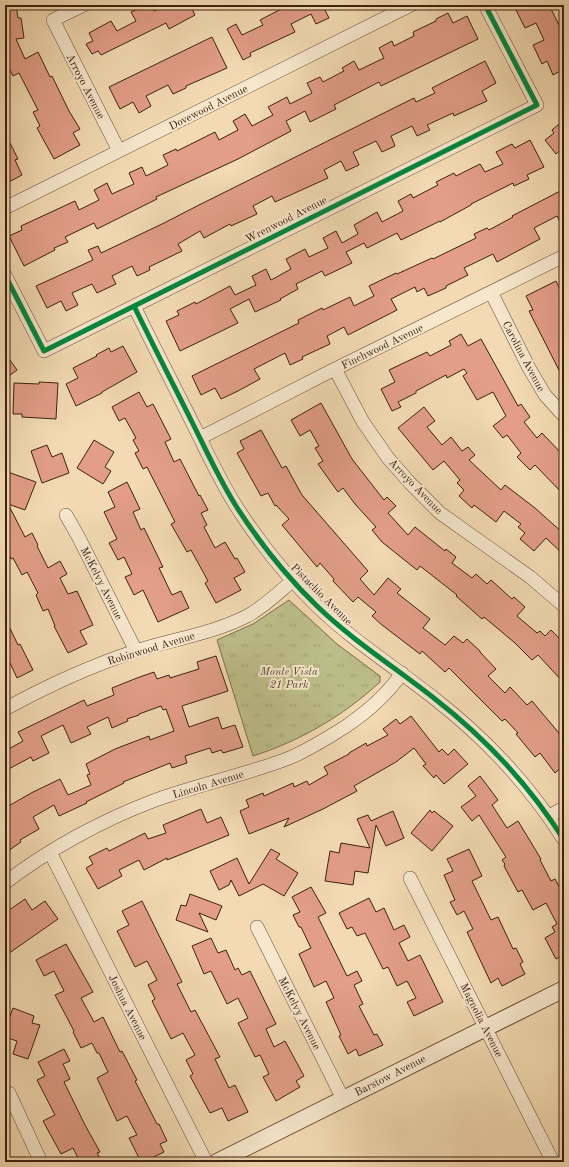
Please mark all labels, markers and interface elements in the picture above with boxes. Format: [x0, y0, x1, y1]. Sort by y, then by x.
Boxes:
street label: Arroyo Avenue [63, 52, 106, 121]
street label: Dovewood Avenue [168, 84, 250, 133]
street label: Wrenwood Avenue [244, 195, 329, 246]
street label: Carolina Avenue [499, 320, 546, 394]
street label: Finchwood Avenue [340, 323, 425, 372]
street label: Arroyo Avenue [386, 457, 444, 517]
street label: McKelvy Avenue [78, 546, 124, 622]
street label: Pistachio Avenue [288, 562, 354, 628]
street label: Robinwood Avenue [107, 631, 196, 668]
park label: Monte Vista 21 Park [259, 667, 318, 691]
street label: Lincoln Avenue [172, 769, 245, 801]
street label: Joshua Avenue [106, 973, 148, 1042]
street label: McKelvy Avenue [276, 976, 322, 1052]
street label: Magnolia Avenue [457, 982, 504, 1059]
street label: Barstow Avenue [353, 1054, 428, 1099]

